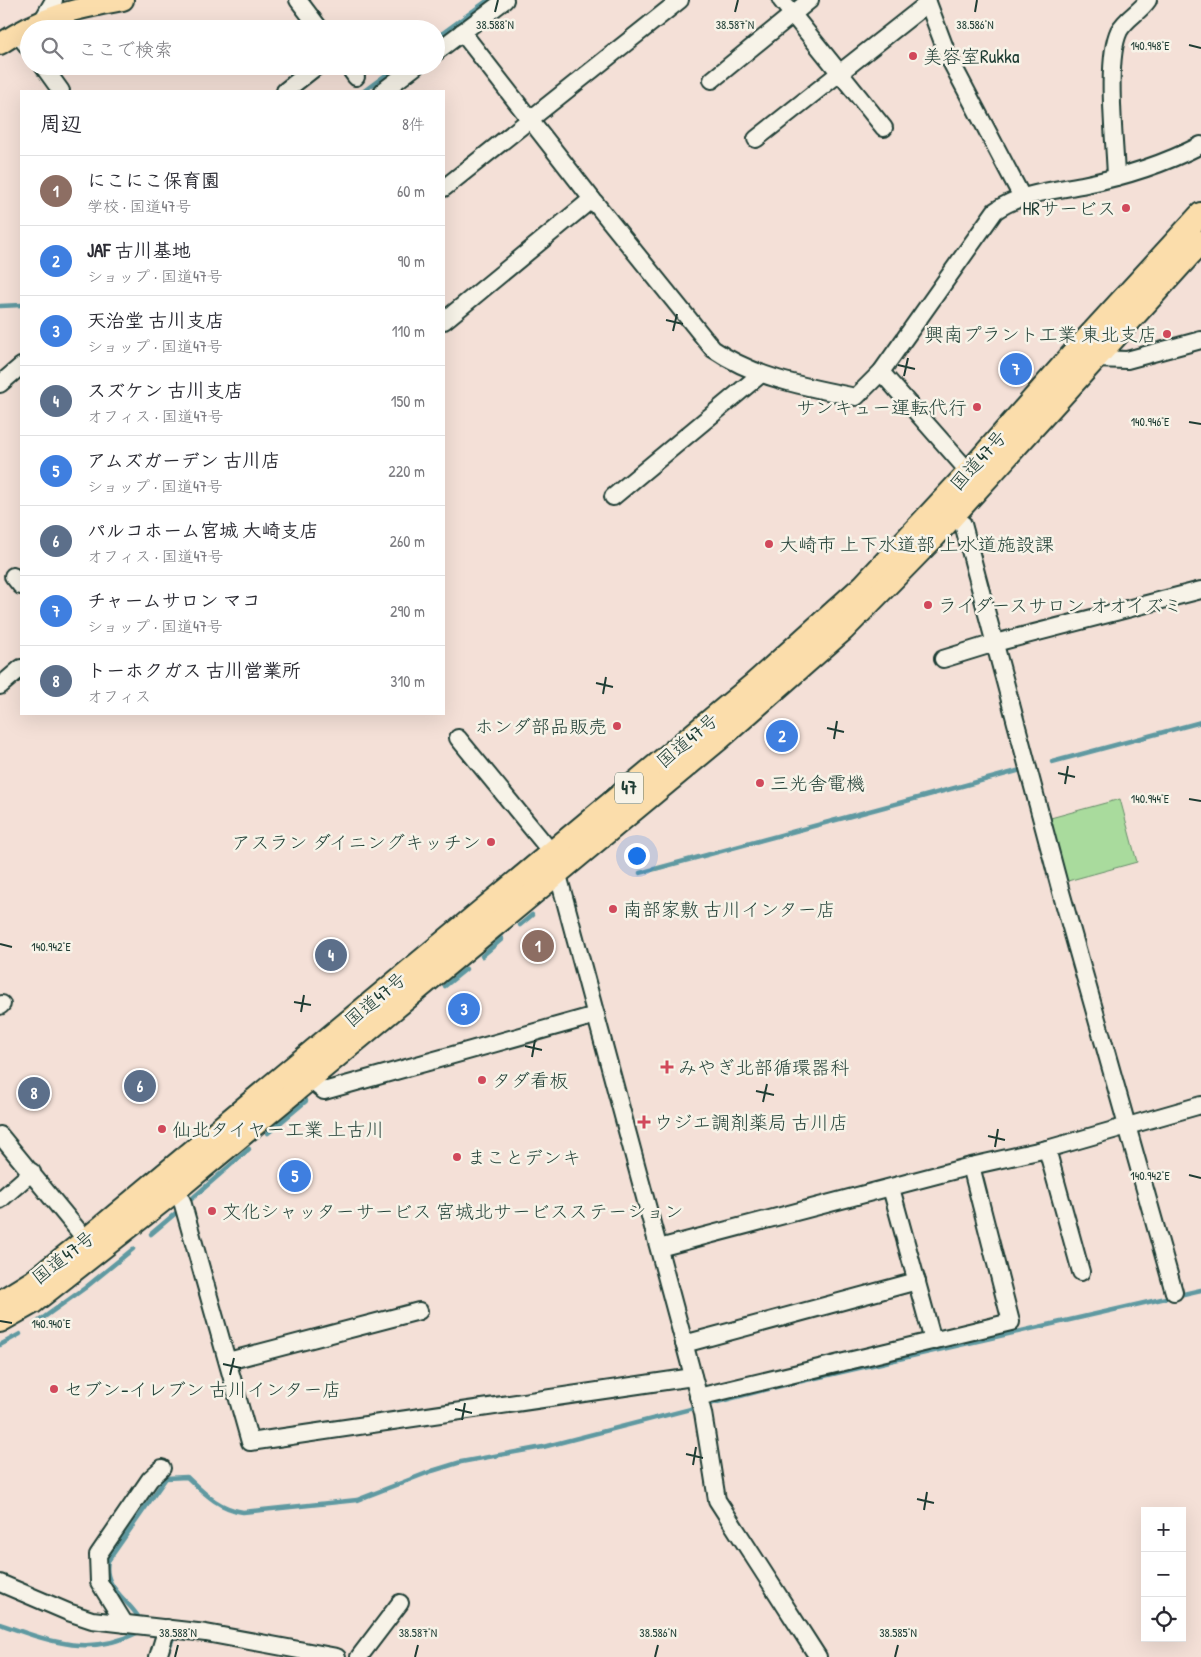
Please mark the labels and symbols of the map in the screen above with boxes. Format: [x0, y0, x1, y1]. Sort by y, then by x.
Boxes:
text: 38.588°N [476, 16, 514, 33]
text: 38.587°N [716, 16, 754, 33]
text: 38.586°N [956, 16, 994, 33]
text: 140.948°E [1131, 37, 1170, 54]
place label: 美容室Rukka [923, 43, 1020, 69]
marker: 美容室Rukka [907, 50, 919, 62]
place label: HRサービス [1022, 195, 1116, 221]
marker: HRサービス [1120, 202, 1132, 214]
place label: 興南プラント工業 東北支店 [925, 321, 1157, 347]
marker: 興南プラント工業 東北支店 [1161, 328, 1173, 340]
pin: 7 [1000, 350, 1032, 388]
place label: サンキュー運転代行 [796, 394, 967, 420]
marker: サンキュー運転代行 [971, 401, 983, 413]
text: 140.946°E [1131, 413, 1170, 430]
street label: 国道47号 [944, 424, 1012, 496]
place label: 大崎市 上下水道部 上水道施設課 [779, 531, 1054, 557]
marker: 大崎市 上下水道部 上水道施設課 [763, 538, 775, 550]
place label: ライダースサロン オオイズミ [938, 592, 1182, 618]
marker: ライダースサロン オオイズミ [922, 599, 934, 611]
street label: 国道47号 [650, 706, 724, 774]
place label: ホンダ部品販売 [475, 713, 607, 739]
pin: 2 [766, 717, 798, 755]
marker: ホンダ部品販売 [611, 720, 623, 732]
place label: 三光舎電機 [770, 770, 865, 796]
road number: 47 [615, 772, 643, 804]
marker: 三光舎電機 [754, 777, 766, 789]
text: 140.944°E [1131, 790, 1170, 807]
place label: アスラン ダイニングキッチン [232, 829, 481, 855]
marker: アスラン ダイニングキッチン [485, 836, 497, 848]
your location [624, 843, 650, 869]
place label: 南部家敷 古川インター店 [623, 896, 836, 922]
marker: 南部家敷 古川インター店 [607, 903, 619, 915]
pin: 1 [522, 927, 554, 965]
pin: 4 [315, 936, 347, 974]
text: 140.942°E [31, 938, 71, 955]
street label: 国道47号 [338, 965, 412, 1033]
pin: 3 [448, 990, 480, 1028]
place label: みやぎ北部循環器科 [678, 1054, 849, 1080]
marker: みやぎ北部循環器科 [660, 1060, 674, 1074]
pin: 6 [124, 1067, 156, 1105]
place label: タダ看板 [492, 1067, 568, 1093]
pin: 8 [18, 1074, 50, 1112]
marker: タダ看板 [476, 1074, 488, 1086]
place label: ウジエ調剤薬局 古川店 [654, 1109, 848, 1135]
place label: 仙北タイヤー工業 上古川 [172, 1116, 385, 1142]
marker: ウジエ調剤薬局 古川店 [638, 1116, 650, 1128]
marker: 仙北タイヤー工業 上古川 [156, 1123, 168, 1135]
place label: まことデンキ [467, 1144, 581, 1170]
marker: まことデンキ [451, 1151, 463, 1163]
pin: 5 [279, 1157, 311, 1195]
text: 140.942°E [1130, 1167, 1170, 1184]
place label: 文化シャッターサービス 宮城北サービスステーション [222, 1198, 684, 1224]
marker: 文化シャッターサービス 宮城北サービスステーション [206, 1205, 218, 1217]
street label: 国道47号 [26, 1224, 100, 1290]
text: 140.940°E [31, 1315, 71, 1332]
place label: セブン-イレブン 古川インター店 [64, 1376, 341, 1402]
marker: セブン-イレブン 古川インター店 [48, 1383, 60, 1395]
text: 38.588°N [159, 1624, 197, 1641]
text: 38.587°N [399, 1624, 437, 1641]
text: 38.586°N [639, 1624, 677, 1641]
text: 38.585°N [879, 1624, 917, 1641]

